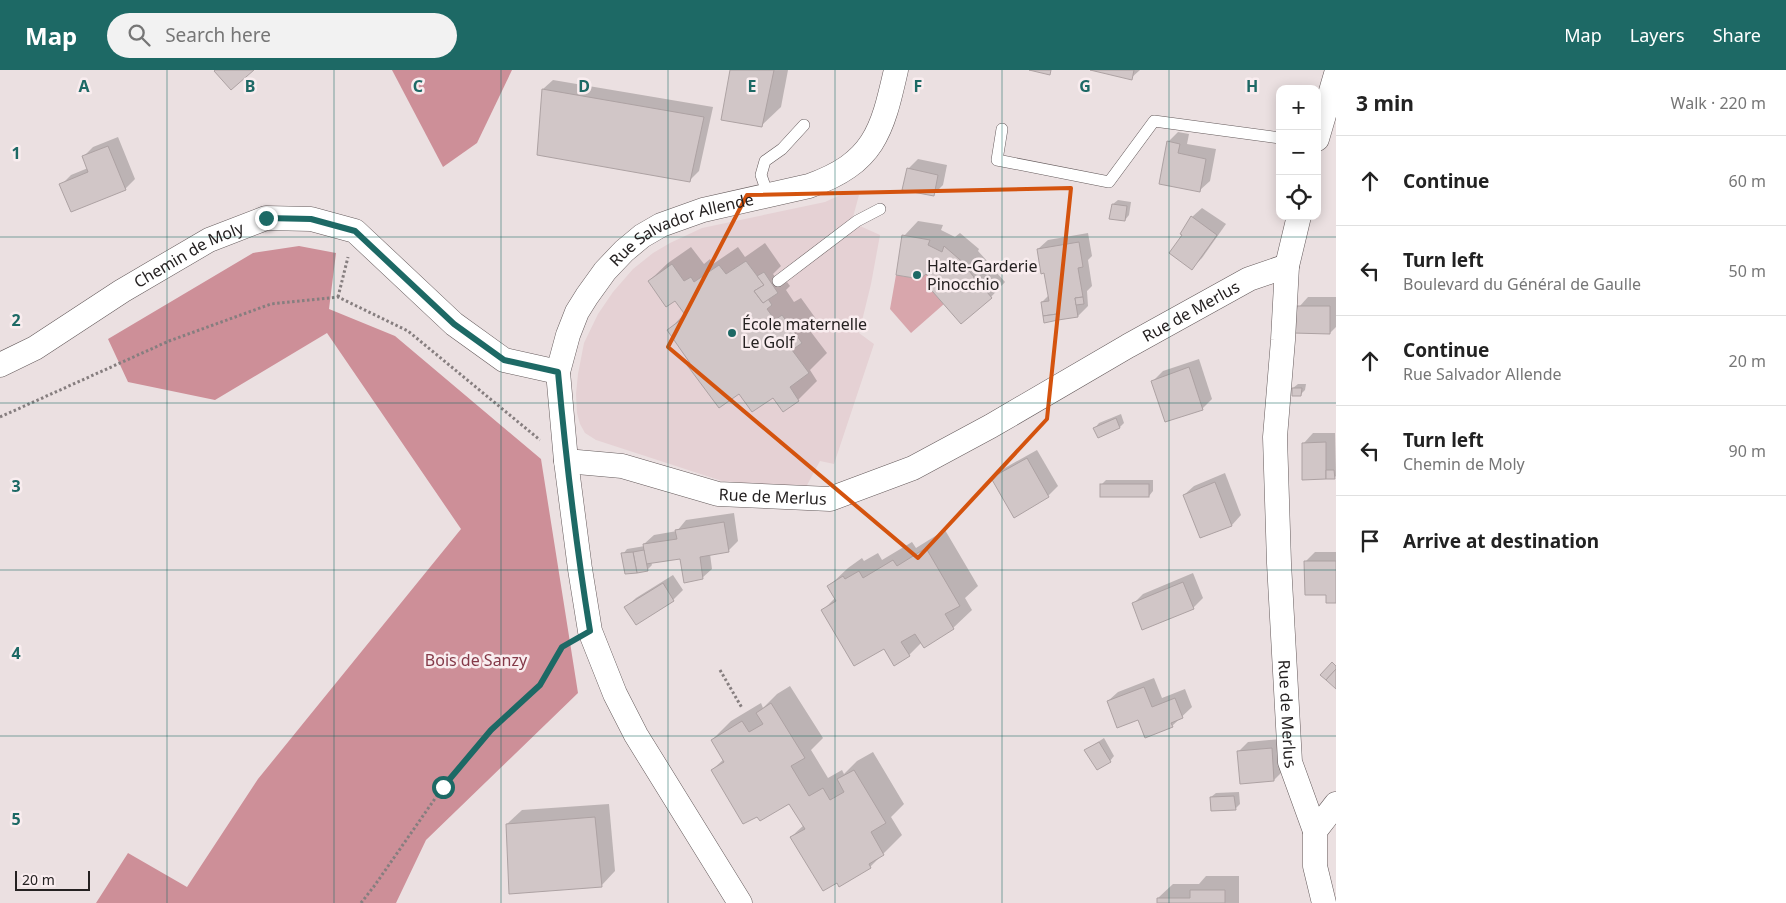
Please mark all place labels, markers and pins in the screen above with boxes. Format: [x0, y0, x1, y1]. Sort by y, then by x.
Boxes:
place label: Halte-Garderie Pinocchio [927, 255, 1037, 295]
marker: Halte-Garderie Pinocchio [911, 269, 923, 281]
place label: École maternelle Le Golf [742, 313, 867, 353]
marker: École maternelle Le Golf [726, 327, 738, 339]

